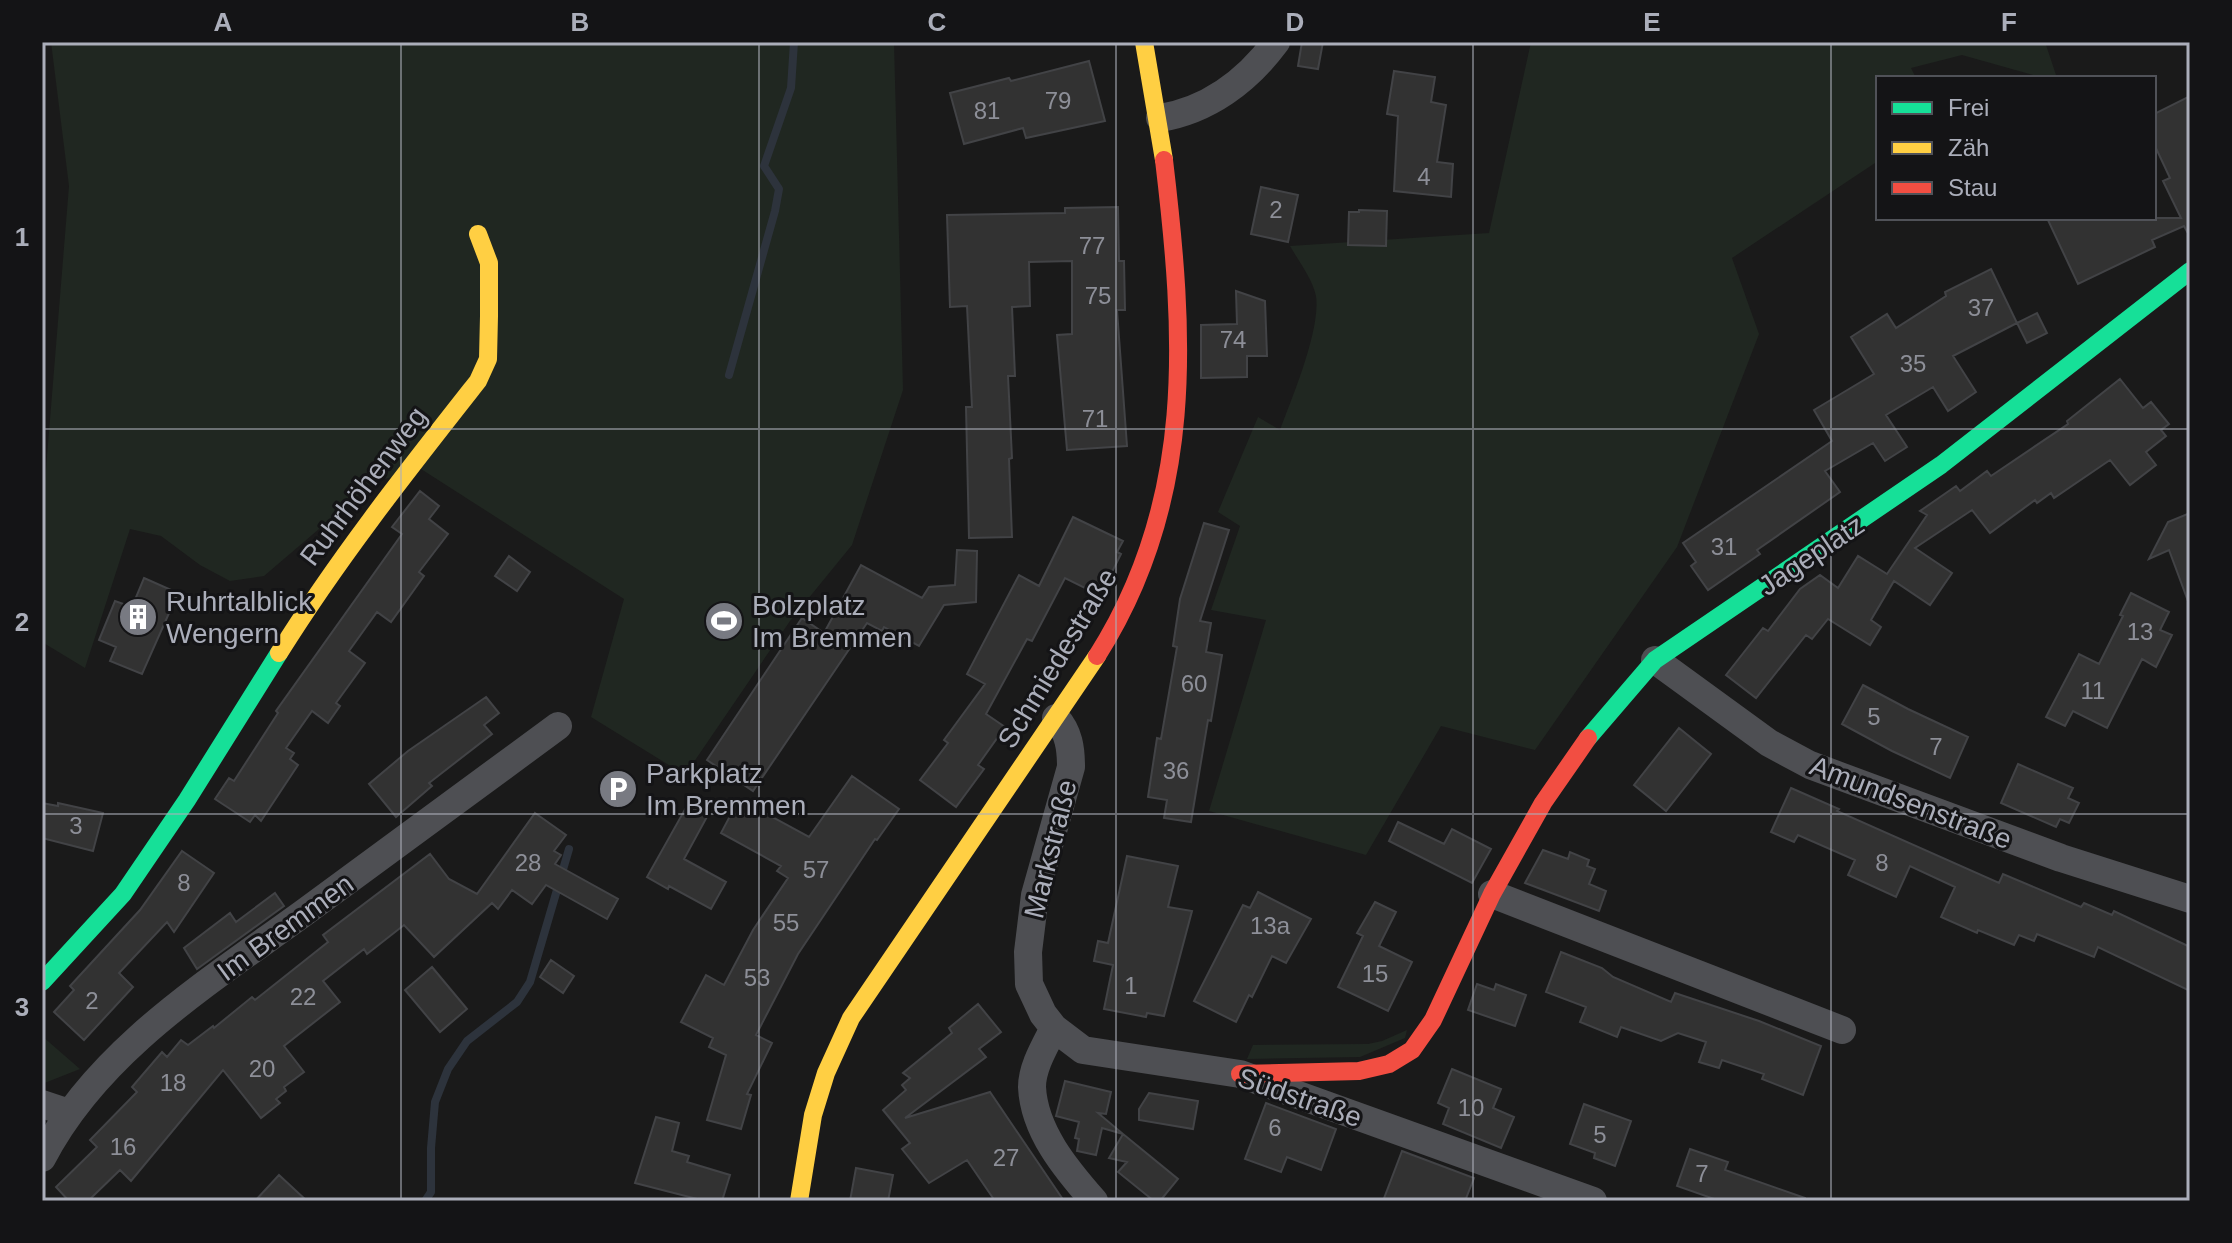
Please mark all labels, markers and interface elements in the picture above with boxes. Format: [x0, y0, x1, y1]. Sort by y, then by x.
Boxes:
text: A [214, 7, 233, 37]
text: B [571, 7, 589, 37]
text: C [928, 7, 947, 37]
text: D [1286, 7, 1304, 37]
text: E [1643, 7, 1661, 37]
text: F [2001, 7, 2017, 37]
legend [1876, 76, 2156, 220]
house number: 79 [1045, 87, 1071, 114]
text: Frei [1948, 94, 1989, 121]
house number: 81 [974, 97, 1000, 124]
text: Zäh [1948, 134, 1989, 161]
house number: 4 [1417, 163, 1431, 190]
text: Stau [1948, 174, 1997, 201]
house number: 2 [1269, 196, 1283, 223]
text: 1 [15, 222, 29, 252]
house number: 77 [1079, 232, 1105, 259]
house number: 75 [1085, 282, 1111, 309]
house number: 37 [1968, 294, 1994, 321]
house number: 74 [1220, 326, 1246, 353]
house number: 35 [1900, 350, 1926, 377]
street label: Ruhrhöhenweg [294, 401, 433, 571]
house number: 71 [1082, 405, 1108, 432]
street label: Jageplatz [1753, 509, 1870, 602]
house number: 31 [1711, 533, 1737, 560]
street label: Schmiedestraße [992, 563, 1123, 754]
place label: Ruhrtalblick Wengern [166, 586, 313, 649]
place label: Bolzplatz Im Bremmen [752, 590, 912, 653]
building icon: Ruhrtalblick Wengern [117, 596, 159, 638]
sports icon: Bolzplatz Im Bremmen [703, 600, 745, 642]
text: 2 [15, 607, 29, 637]
house number: 13 [2127, 618, 2153, 645]
house number: 60 [1181, 670, 1207, 697]
house number: 11 [2081, 677, 2105, 704]
house number: 5 [1867, 703, 1881, 730]
house number: 7 [1929, 733, 1943, 760]
street label: Amundsenstraße [1806, 750, 2016, 855]
house number: 36 [1163, 757, 1189, 784]
place label: Parkplatz Im Bremmen [646, 758, 806, 821]
parking icon: Parkplatz Im Bremmen [597, 768, 639, 810]
street label: Markstraße [1018, 777, 1083, 922]
house number: 3 [69, 812, 83, 839]
house number: 28 [515, 849, 541, 876]
house number: 8 [1875, 849, 1889, 876]
house number: 57 [803, 856, 829, 883]
street label: Im Bremmen [211, 868, 359, 987]
house number: 8 [177, 869, 191, 896]
house number: 55 [773, 909, 799, 936]
house number: 13a [1250, 912, 1291, 939]
house number: 15 [1362, 960, 1388, 987]
house number: 53 [744, 964, 770, 991]
house number: 1 [1124, 972, 1138, 999]
house number: 22 [290, 983, 316, 1010]
house number: 2 [85, 987, 99, 1014]
text: 3 [15, 992, 29, 1022]
house number: 20 [249, 1055, 275, 1082]
street label: Südstraße [1234, 1062, 1366, 1133]
house number: 18 [160, 1069, 186, 1096]
house number: 10 [1458, 1094, 1484, 1121]
house number: 6 [1268, 1114, 1282, 1141]
house number: 5 [1593, 1121, 1607, 1148]
house number: 16 [110, 1133, 136, 1160]
house number: 27 [993, 1144, 1019, 1171]
house number: 7 [1695, 1160, 1709, 1187]

